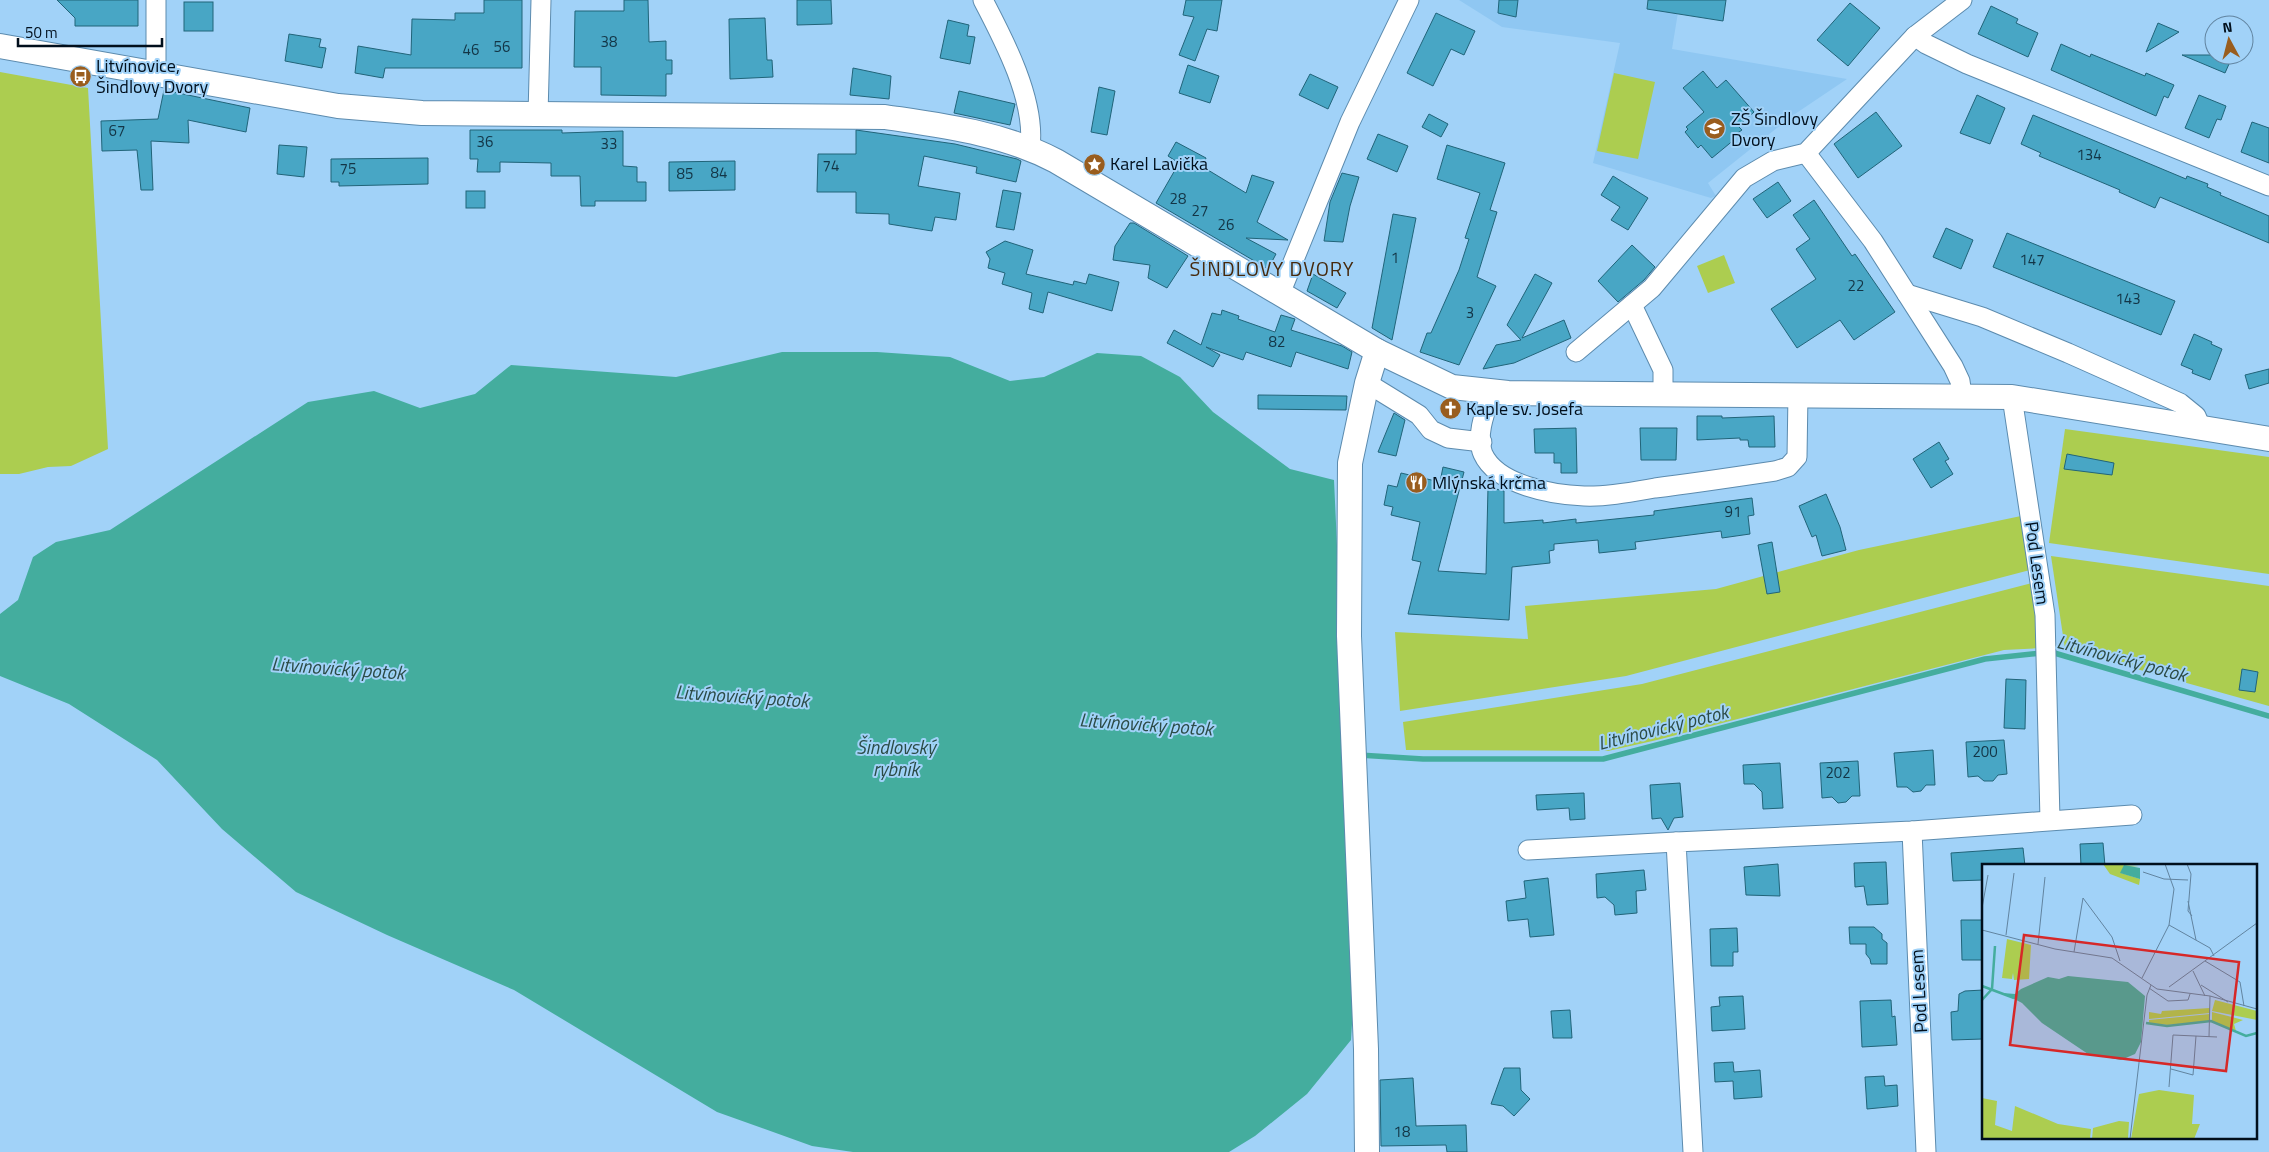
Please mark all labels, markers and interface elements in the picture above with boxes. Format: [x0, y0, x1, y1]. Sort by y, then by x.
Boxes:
scale bar [18, 15, 161, 47]
north arrow [2204, 15, 2254, 65]
text: N [2221, 16, 2233, 38]
text: 50 m [25, 21, 58, 44]
house number: 38 [601, 30, 617, 53]
house number: 56 [494, 35, 510, 58]
house number: 46 [463, 38, 479, 61]
place label: Litvínovice, Šindlovy Dvory [96, 52, 209, 100]
bus stop icon: Litvínovice, Šindlovy Dvory [68, 64, 92, 88]
place label: ZŠ Šindlovy Dvory [1731, 105, 1818, 153]
school or university icon: ZŠ Šindlovy Dvory [1703, 117, 1727, 141]
house number: 67 [109, 119, 125, 142]
house number: 36 [477, 130, 493, 153]
house number: 33 [601, 132, 617, 155]
house number: 134 [2076, 143, 2102, 166]
place label: Karel Lavička [1110, 150, 1208, 177]
place icon: Karel Lavička [1082, 152, 1106, 176]
house number: 74 [823, 154, 839, 177]
house number: 75 [340, 157, 356, 180]
house number: 84 [711, 161, 727, 184]
house number: 85 [677, 162, 693, 185]
house number: 28 [1170, 187, 1186, 210]
house number: 27 [1192, 199, 1208, 222]
house number: 26 [1218, 213, 1234, 236]
house number: 1 [1391, 246, 1399, 269]
house number: 147 [2019, 248, 2045, 271]
district label: ŠINDLOVY DVORY [1189, 253, 1355, 284]
house number: 22 [1848, 274, 1864, 297]
house number: 143 [2115, 287, 2141, 310]
house number: 3 [1466, 301, 1474, 324]
house number: 82 [1269, 330, 1285, 353]
place label: Kaple sv. Josefa [1466, 395, 1583, 422]
church icon: Kaple sv. Josefa [1438, 397, 1462, 421]
place label: Mlýnská krčma [1432, 469, 1546, 496]
restaurant icon: Mlýnská krčma [1404, 471, 1428, 495]
house number: 91 [1725, 500, 1741, 523]
street label: Pod Lesem [2018, 520, 2057, 606]
water label: Litvínovický potok [2054, 626, 2193, 689]
water label: Litvínovický potok [270, 648, 408, 687]
water label: Litvínovický potok [674, 676, 812, 715]
water label: Litvínovický potok [1595, 696, 1734, 757]
water label: Litvínovický potok [1078, 704, 1216, 743]
water label: Šindlovský rybník [856, 732, 938, 783]
house number: 200 [1972, 740, 1998, 763]
house number: 202 [1825, 761, 1851, 784]
inset map [1982, 864, 2256, 1140]
street label: Pod Lesem [1903, 949, 1934, 1034]
house number: 18 [1394, 1120, 1410, 1143]

